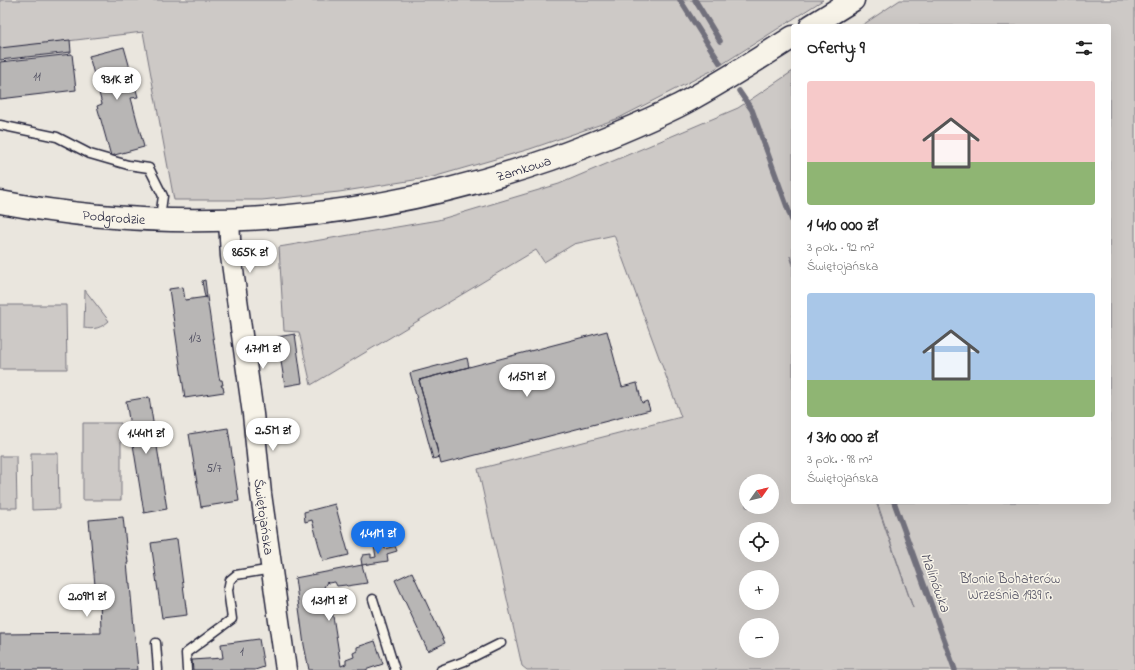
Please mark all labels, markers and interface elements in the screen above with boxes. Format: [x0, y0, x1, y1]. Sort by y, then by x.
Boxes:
text: Oferty: 9 [807, 36, 865, 61]
icon: filters [1073, 37, 1095, 59]
pin: 931K zł [80, 67, 154, 101]
house number: 11 [33, 68, 41, 86]
text: 931K zł [101, 70, 133, 89]
icon: home [915, 107, 987, 179]
street label: Zamkowa [494, 151, 554, 188]
street label: Podgrodzie [81, 205, 147, 231]
text: 1 410 000 zł [807, 213, 878, 238]
text: 3 pok. · 92 m² [807, 238, 874, 257]
pin: 865K zł [213, 240, 287, 274]
text: 865K zł [232, 243, 268, 262]
text: Świętojańska [807, 257, 878, 276]
icon: home [915, 319, 987, 391]
house number: 1/3 [189, 330, 201, 348]
pin: 1.71M zł [222, 336, 304, 370]
text: 1.71M zł [245, 339, 281, 358]
pin: 1.15M zł [486, 364, 568, 398]
text: 1.15M zł [508, 367, 546, 386]
pin: 2.5M zł [236, 418, 310, 452]
pin: 1.44M zł [105, 421, 187, 455]
text: 2.5M zł [255, 421, 291, 440]
text: 1.44M zł [127, 424, 165, 443]
text: 1 310 000 zł [807, 425, 878, 450]
text: 3 pok. · 98 m² [807, 450, 873, 469]
house number: 5/7 [206, 460, 222, 478]
text: Świętojańska [807, 469, 878, 488]
north arrow [739, 474, 779, 514]
map controls [739, 474, 779, 658]
street label: Świętojańska [248, 478, 279, 557]
pin: 1.41M zł [337, 521, 419, 555]
button: locate [739, 522, 779, 562]
text: 1.41M zł [360, 524, 396, 543]
water label: Malinówka [914, 550, 956, 616]
park label: Błonie Bohaterów Września 1939 r. [959, 569, 1060, 606]
button: + [739, 570, 779, 610]
pin: 2.09M zł [46, 584, 128, 618]
text: 2.09M zł [68, 587, 106, 606]
pin: 1.31M zł [288, 588, 370, 622]
text: 1.31M zł [311, 591, 347, 610]
button: − [739, 618, 779, 658]
house number: 1 [240, 643, 244, 661]

